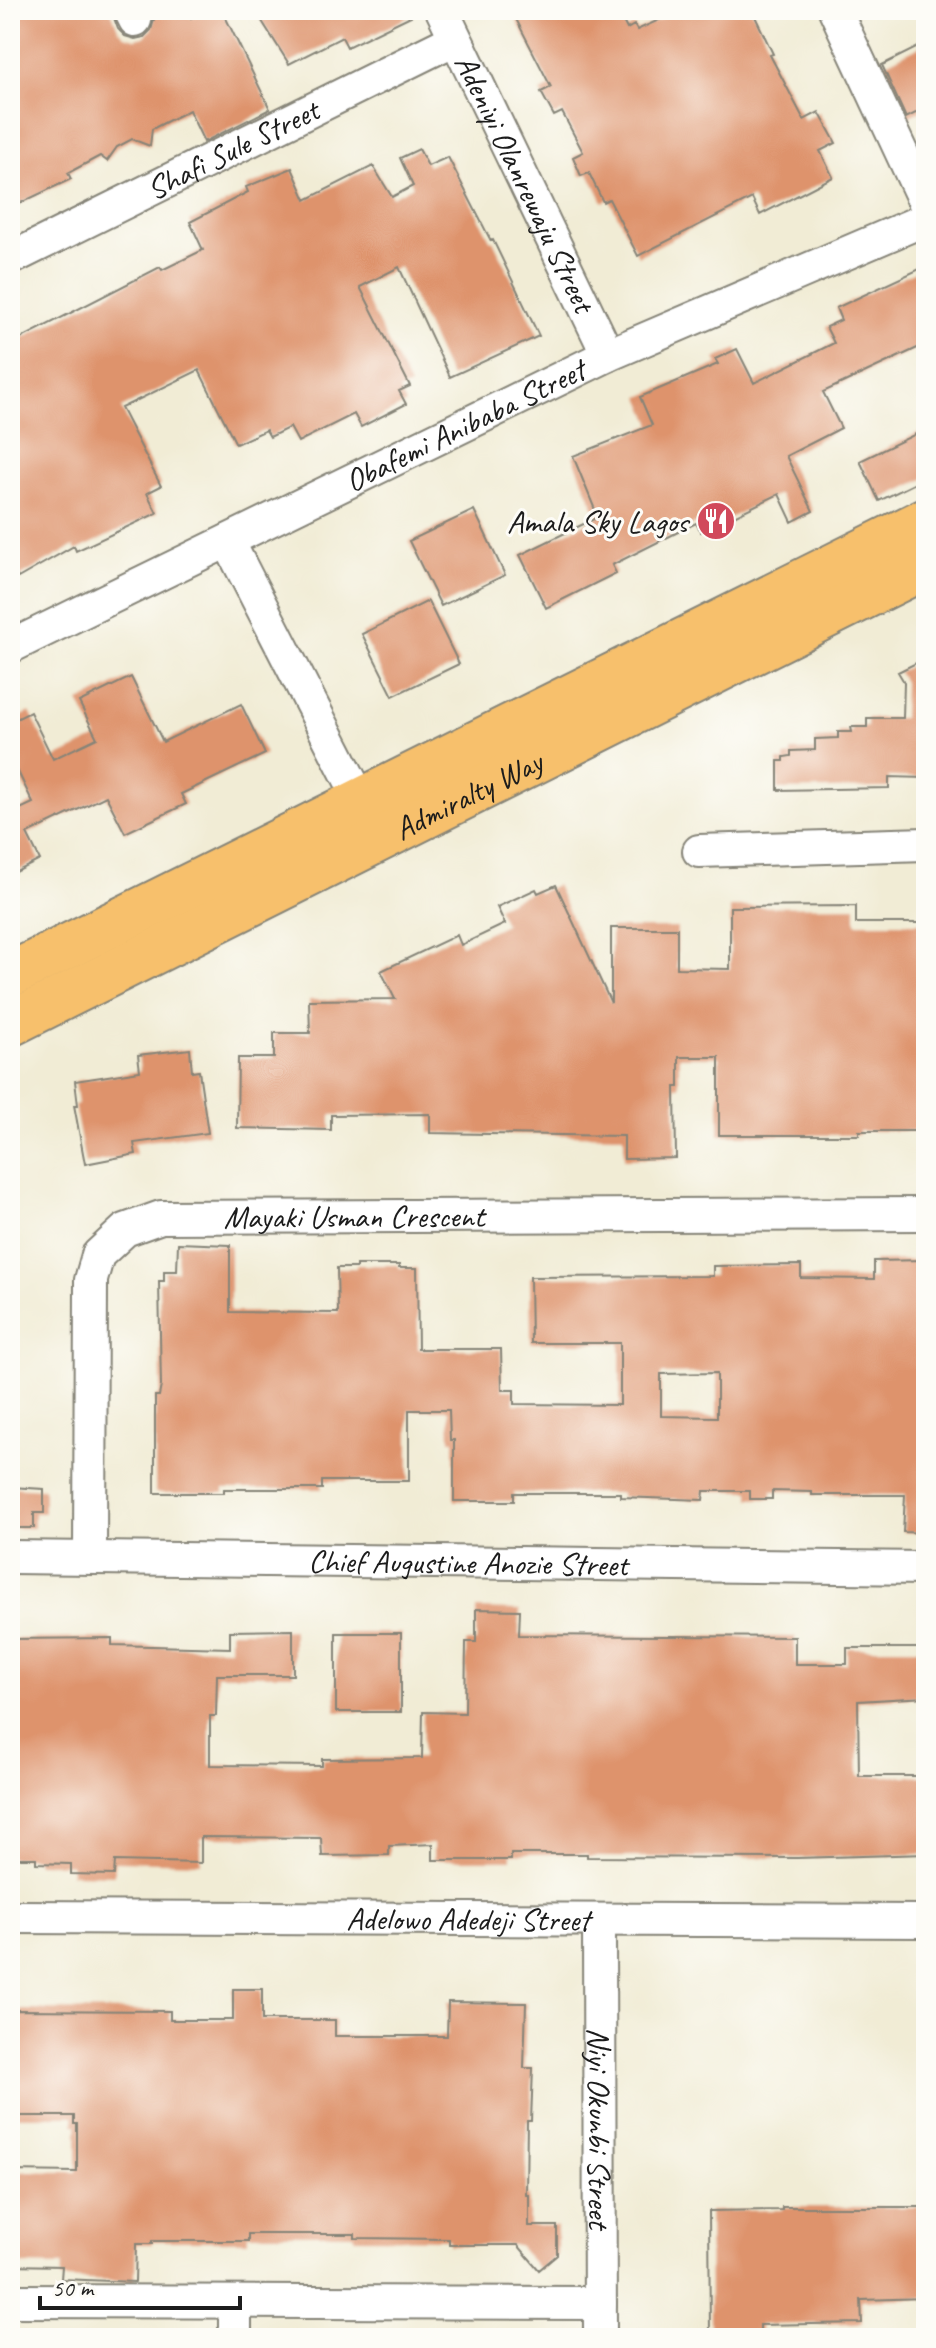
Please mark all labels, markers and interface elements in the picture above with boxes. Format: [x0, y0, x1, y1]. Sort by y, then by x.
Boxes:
street label: Adeniyi Olanrewaju Street [446, 47, 606, 322]
street label: Shafi Sule Street [139, 88, 328, 209]
street label: Obafemi Anibaba Street [338, 347, 595, 501]
restaurant icon: Amala Sky Lagos [695, 500, 737, 542]
place label: Amala Sky Lagos [507, 501, 691, 542]
street label: Admiralty Way [387, 739, 552, 849]
street label: Mayaki Usman Crescent [224, 1195, 488, 1237]
street label: Chief Augustine Anozie Street [308, 1540, 631, 1585]
street label: Adelowo Adedeji Street [346, 1898, 594, 1940]
street label: Niyi Okunbi Street [579, 2027, 620, 2232]
scale bar [40, 2260, 240, 2310]
text: 50 m [52, 2273, 95, 2303]

